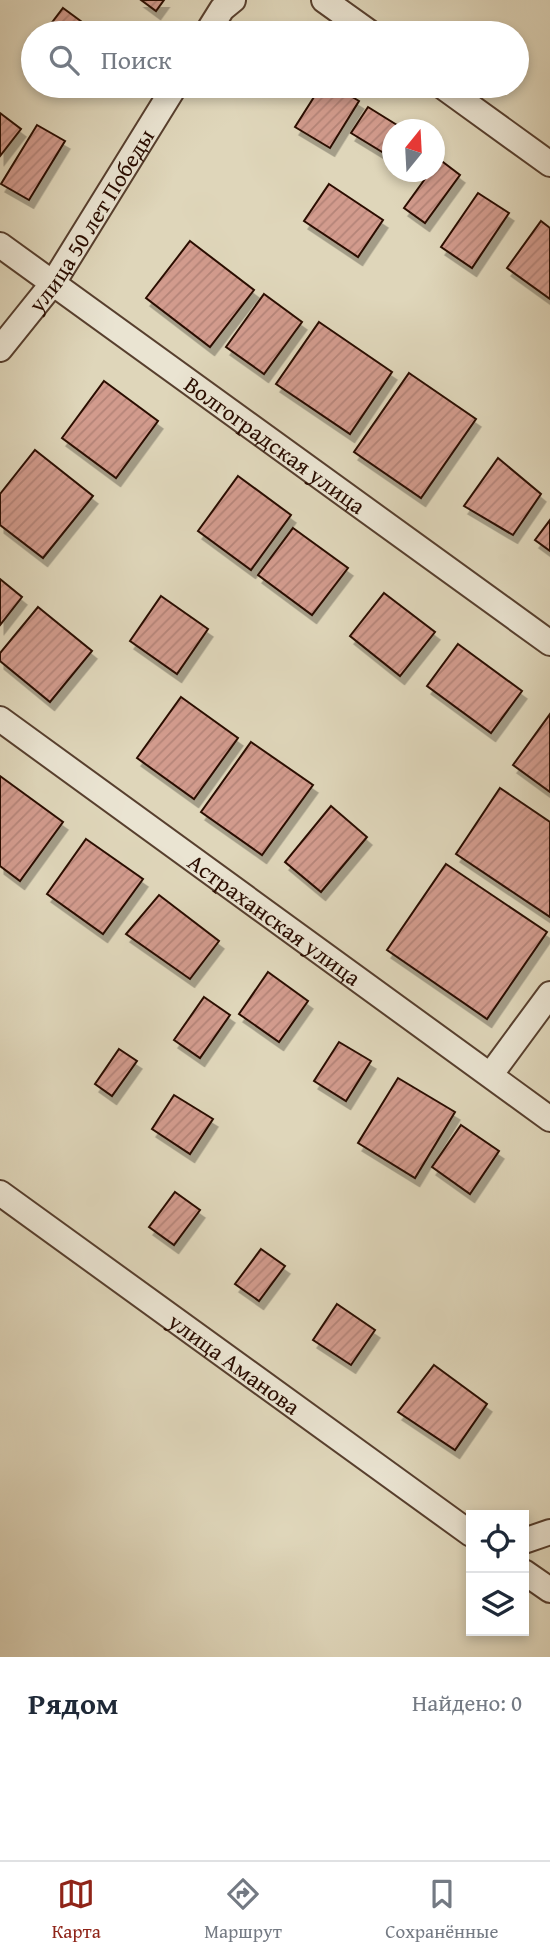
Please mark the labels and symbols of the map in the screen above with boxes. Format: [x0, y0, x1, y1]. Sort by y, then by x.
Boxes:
north arrow [382, 119, 445, 182]
street label: улица 50 лет Победы [19, 122, 161, 320]
street label: Волгоградская улица [178, 367, 373, 521]
street label: Астраханская улица [182, 845, 368, 993]
street label: улица Аманова [161, 1303, 308, 1422]

